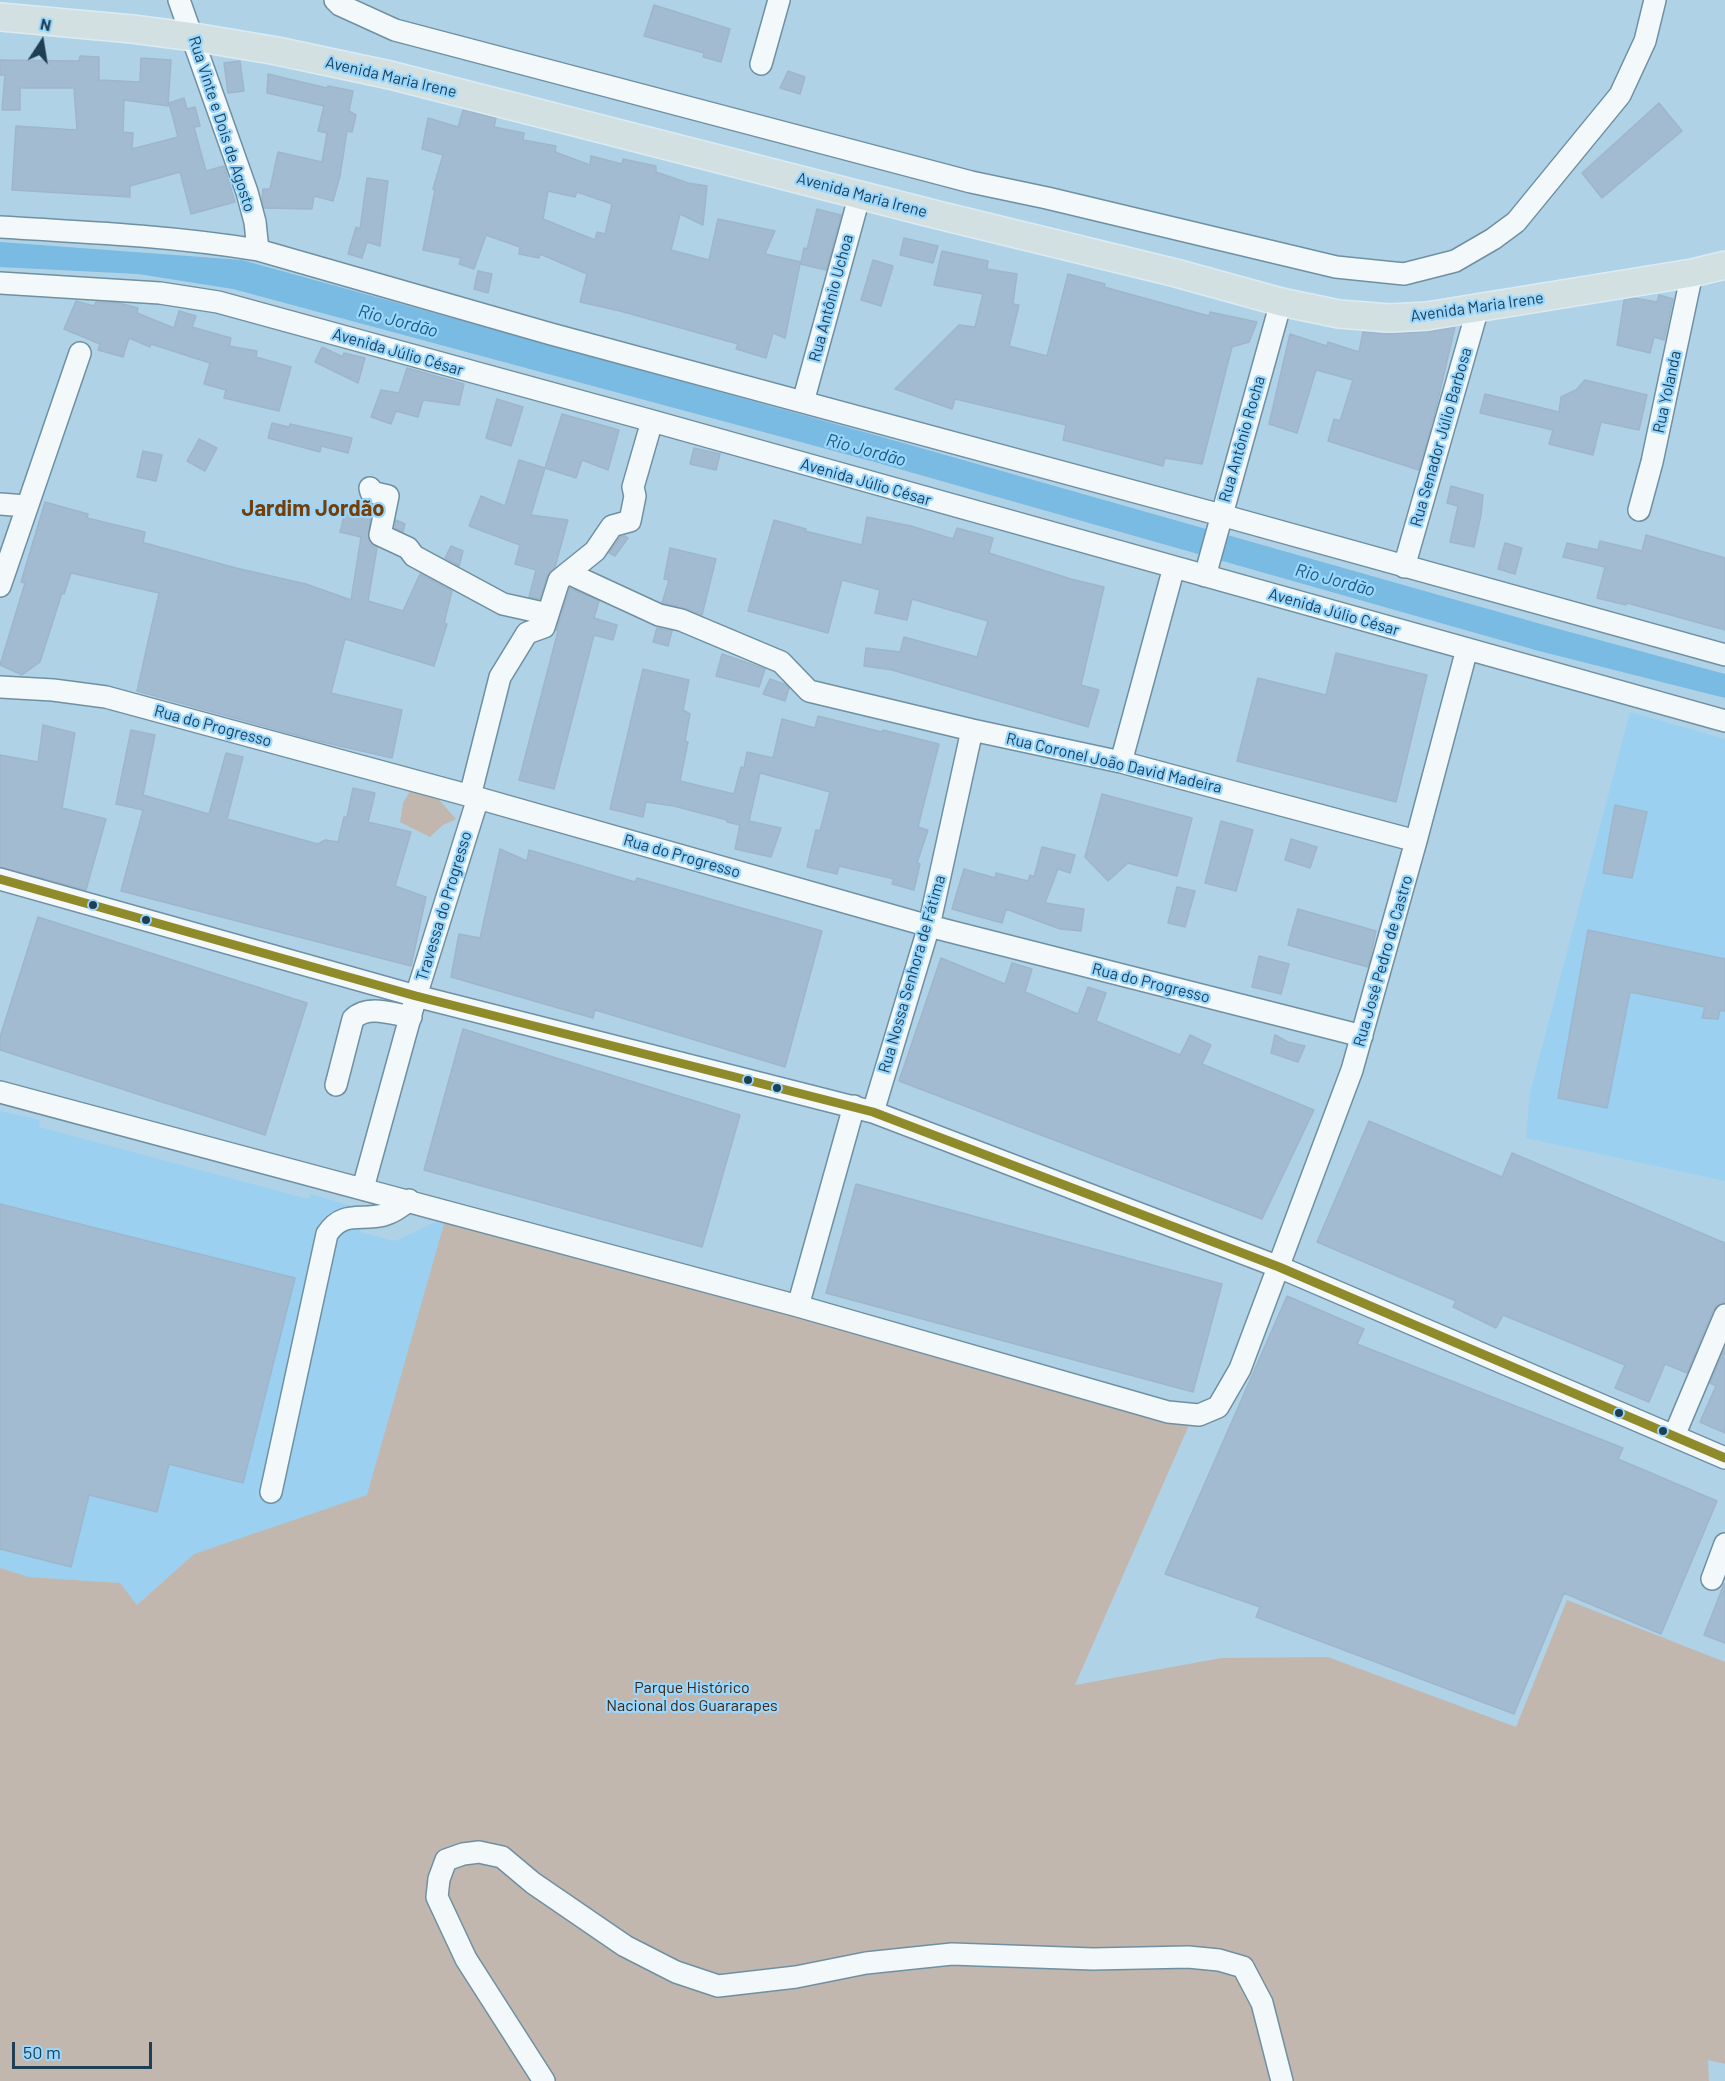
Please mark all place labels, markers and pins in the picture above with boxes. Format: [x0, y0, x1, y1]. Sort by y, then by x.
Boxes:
unlabelled marker [87, 899, 99, 911]
unlabelled marker [140, 914, 152, 926]
unlabelled marker [742, 1074, 754, 1086]
unlabelled marker [771, 1082, 783, 1094]
unlabelled marker [1613, 1407, 1625, 1419]
unlabelled marker [1657, 1425, 1669, 1437]

